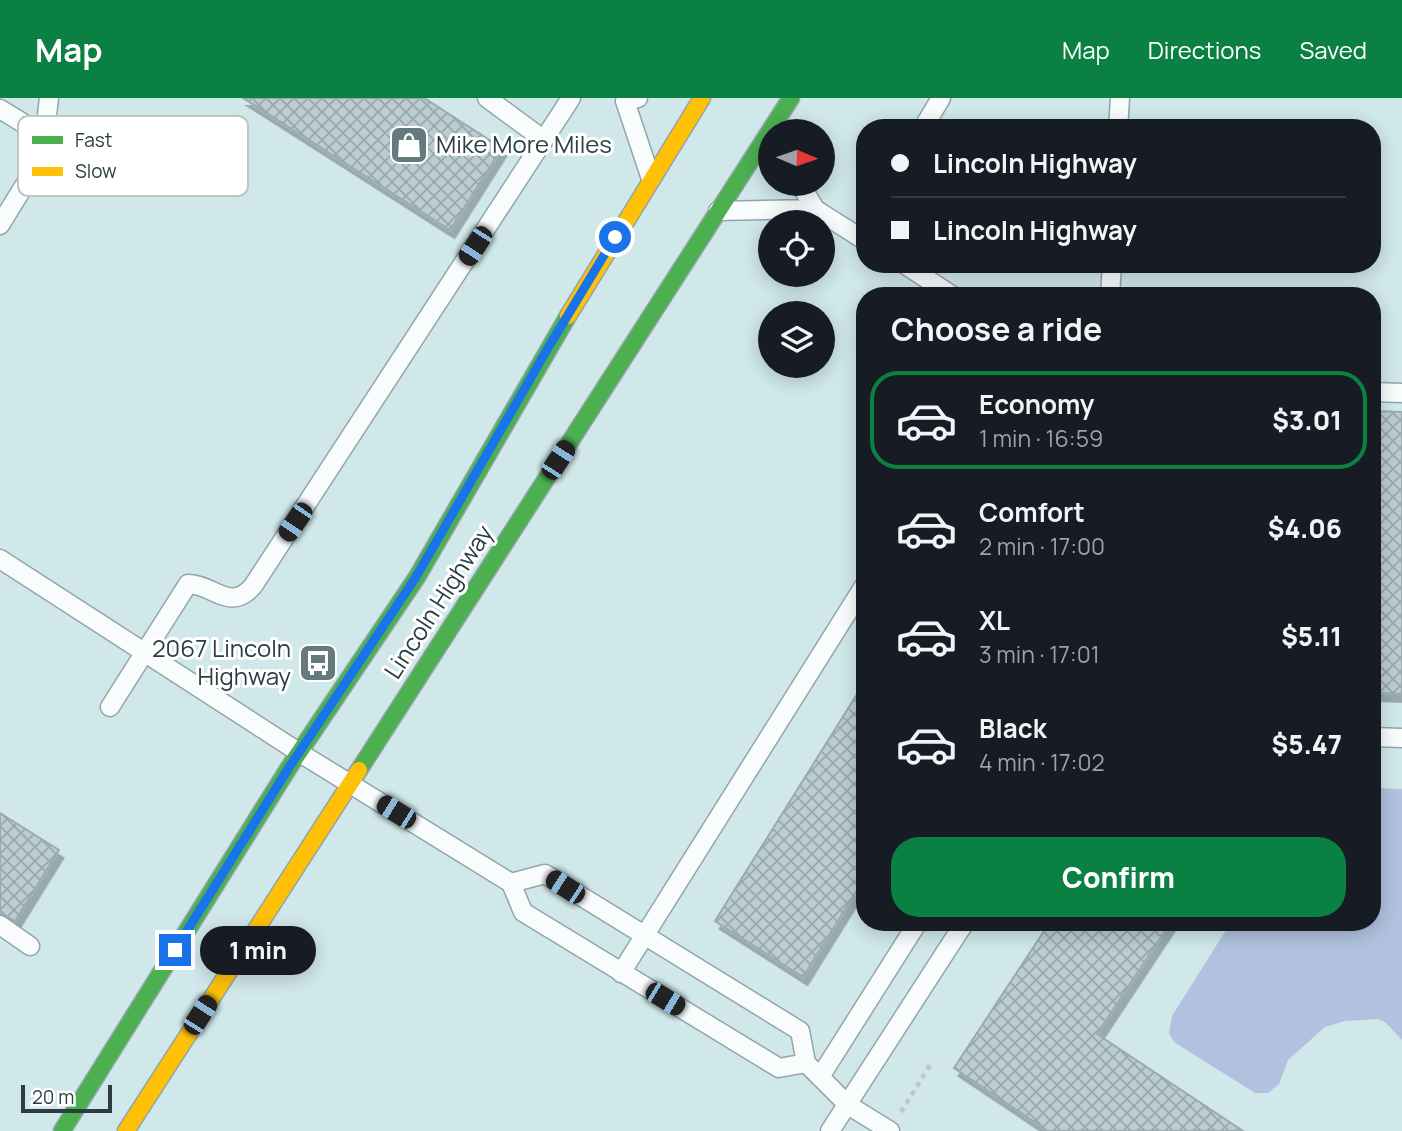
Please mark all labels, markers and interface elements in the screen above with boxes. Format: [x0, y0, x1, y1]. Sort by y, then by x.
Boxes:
text: Map [35, 27, 103, 72]
text: Map [1062, 33, 1110, 66]
text: Directions [1148, 33, 1261, 66]
text: Saved [1299, 33, 1367, 66]
legend [18, 116, 248, 196]
north arrow [758, 119, 835, 196]
map controls [758, 119, 835, 378]
shop icon: Mike More Miles [388, 124, 430, 166]
text: Fast [75, 127, 112, 153]
place label: Mike More Miles [436, 127, 612, 160]
text: Lincoln Highway [933, 145, 1137, 181]
text: Slow [75, 158, 117, 184]
button: locate [758, 210, 835, 287]
text: Lincoln Highway [933, 212, 1137, 248]
route start [599, 221, 631, 253]
car [455, 223, 496, 269]
button: layers [758, 301, 835, 378]
text: Choose a ride [891, 307, 1102, 351]
text: Economy [979, 386, 1094, 422]
icon: car [895, 389, 958, 452]
text: $3.01 [1272, 402, 1342, 438]
text: 1 min · 16:59 [979, 422, 1103, 454]
car [538, 437, 579, 483]
text: Comfort [979, 494, 1085, 530]
icon: car [895, 497, 958, 560]
car [275, 499, 316, 545]
text: $4.06 [1268, 510, 1342, 546]
street label: Lincoln Highway [376, 518, 500, 685]
text: 2 min · 17:00 [979, 530, 1105, 562]
text: XL [979, 602, 1010, 638]
icon: car [895, 605, 958, 668]
text: $5.11 [1281, 618, 1342, 654]
place label: 2067 Lincoln Highway [152, 631, 291, 692]
text: 3 min · 17:01 [979, 638, 1100, 670]
bus stop icon: 2067 Lincoln Highway [297, 642, 339, 684]
text: Black [979, 710, 1047, 746]
icon: car [895, 713, 958, 776]
text: $5.47 [1272, 726, 1342, 762]
text: 4 min · 17:02 [979, 746, 1105, 778]
car [373, 792, 420, 832]
button: Confirm [891, 837, 1346, 917]
car [542, 867, 589, 907]
callout: 1 min [200, 926, 315, 974]
route end [159, 934, 191, 966]
text: 1 min [229, 934, 287, 966]
car [642, 979, 689, 1019]
car [180, 992, 221, 1038]
scale bar [21, 1082, 112, 1114]
text: 20 m [32, 1084, 74, 1110]

